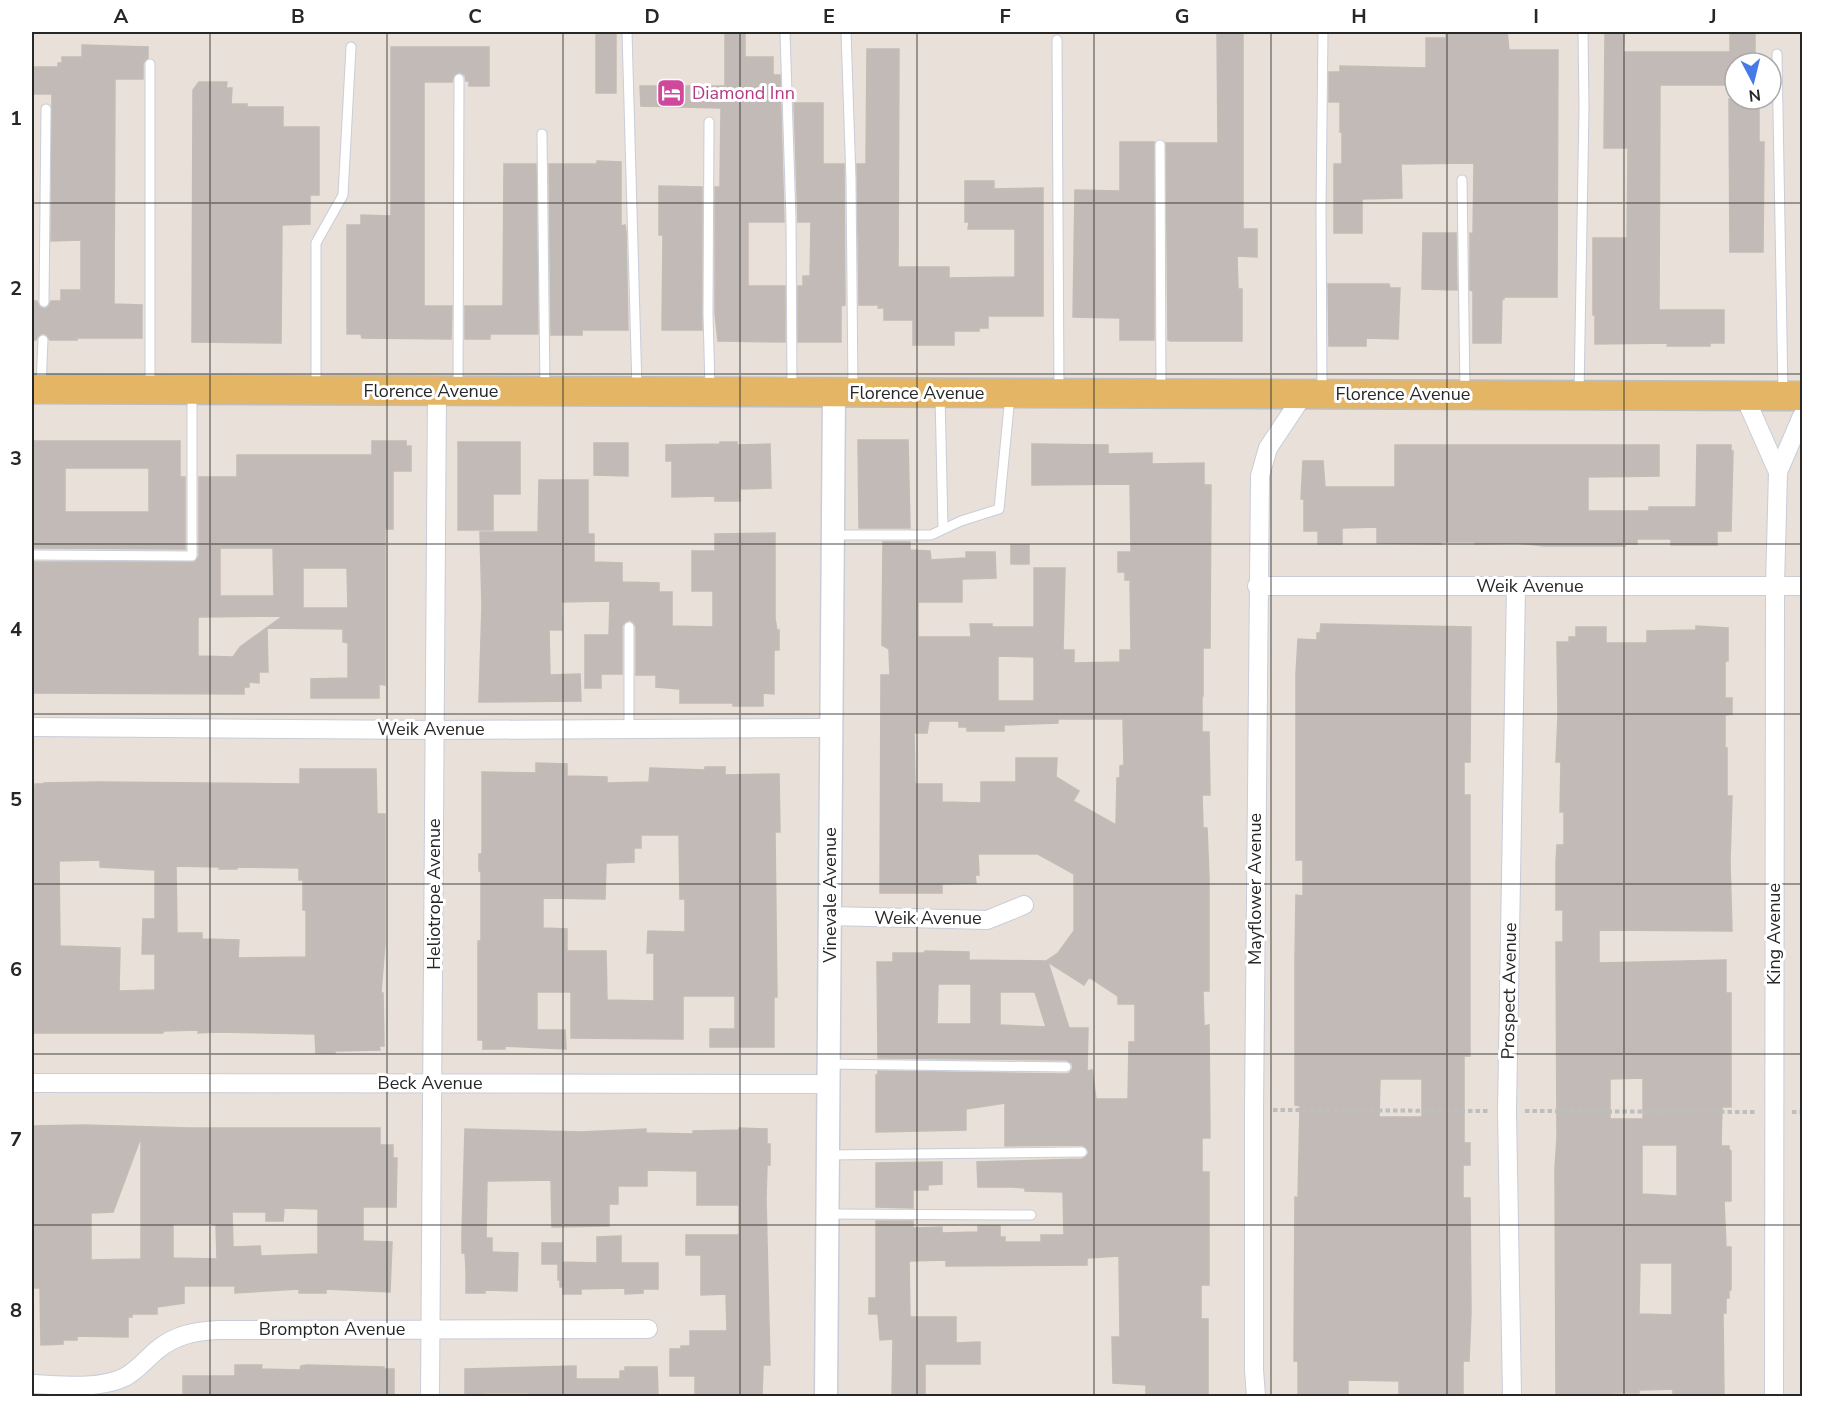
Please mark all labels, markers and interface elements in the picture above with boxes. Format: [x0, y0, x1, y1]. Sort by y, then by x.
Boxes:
text: A [114, 3, 129, 30]
text: B [291, 3, 305, 30]
text: C [468, 3, 482, 30]
text: D [644, 3, 660, 30]
text: E [823, 3, 835, 30]
text: F [999, 3, 1011, 30]
text: G [1175, 3, 1189, 30]
text: H [1351, 3, 1367, 30]
text: I [1533, 3, 1539, 30]
text: J [1708, 3, 1717, 30]
north arrow [1723, 51, 1783, 111]
hotel icon: Diamond Inn [655, 77, 687, 109]
place label: Diamond Inn [692, 81, 795, 105]
text: N [1747, 83, 1762, 107]
text: 1 [10, 105, 22, 132]
text: 2 [10, 275, 22, 302]
street label: Florence Avenue [364, 379, 498, 403]
street label: Florence Avenue [850, 381, 984, 405]
street label: Florence Avenue [1336, 382, 1470, 406]
text: 3 [10, 445, 22, 472]
street label: Weik Avenue [1476, 574, 1584, 598]
text: 4 [10, 616, 22, 643]
street label: Weik Avenue [377, 717, 485, 741]
text: 5 [10, 786, 22, 813]
street label: Mayflower Avenue [1243, 813, 1267, 965]
street label: Heliotrope Avenue [422, 818, 446, 970]
street label: Vinevale Avenue [818, 827, 842, 964]
street label: King Avenue [1762, 883, 1786, 985]
street label: Weik Avenue [874, 906, 982, 930]
street label: Prospect Avenue [1496, 922, 1522, 1060]
text: 6 [10, 956, 22, 983]
street label: Beck Avenue [378, 1071, 482, 1095]
text: 7 [10, 1126, 22, 1153]
text: 8 [10, 1297, 22, 1324]
street label: Brompton Avenue [259, 1317, 405, 1341]

